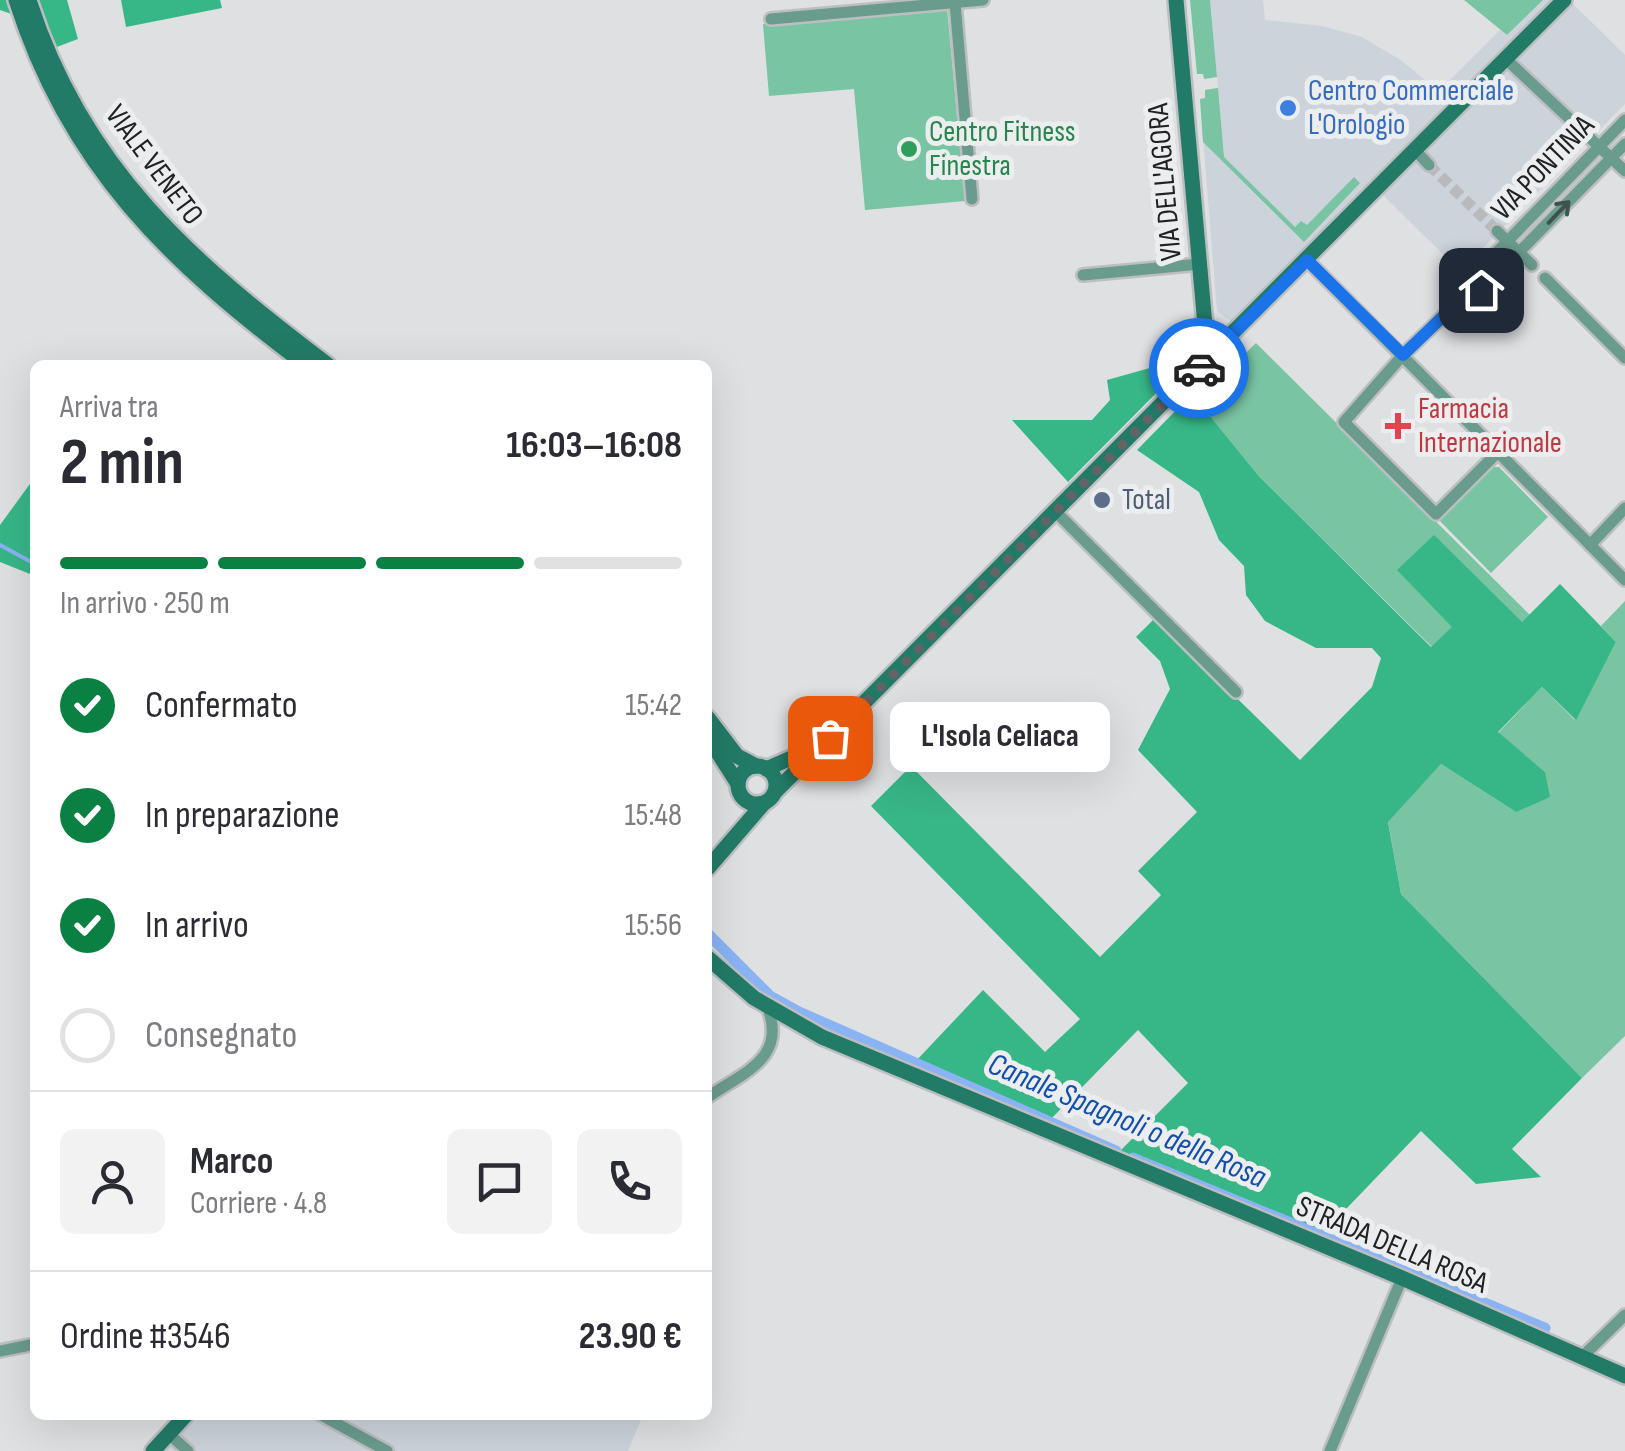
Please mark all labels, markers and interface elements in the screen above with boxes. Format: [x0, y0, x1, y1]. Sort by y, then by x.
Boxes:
place label: Centro Commerciale L'Orologio [1308, 73, 1514, 143]
marker: Centro Commerciale L'Orologio [1277, 97, 1299, 119]
street label: VIALE VENETO [97, 98, 211, 232]
street label: VIA DELL'AGORA [1140, 101, 1190, 262]
street label: VIA PONTINIA [1484, 108, 1602, 228]
place label: Centro Fitness Finestra [929, 114, 1076, 184]
marker: Centro Fitness Finestra [898, 138, 920, 160]
one-way arrow [1547, 200, 1571, 224]
pin [1439, 248, 1524, 333]
icon: home [1454, 263, 1509, 318]
courier [1149, 318, 1249, 418]
icon: car [1172, 341, 1227, 396]
text: Arriva tra [60, 388, 159, 427]
place label: Farmacia Internazionale [1418, 391, 1562, 461]
marker: Farmacia Internazionale [1387, 415, 1409, 437]
text: 16:03–16:08 [506, 423, 682, 468]
text: 2 min [60, 425, 184, 503]
place label: Total [1122, 482, 1171, 518]
marker: Total [1091, 489, 1113, 511]
text: In arrivo · 250 m [60, 584, 230, 623]
icon: check [60, 678, 115, 733]
text: Confermato [145, 683, 298, 728]
text: 15:42 [625, 686, 682, 725]
pin [788, 696, 873, 781]
callout: L'Isola Celiaca [890, 703, 1110, 773]
icon: bag [803, 711, 858, 766]
text: L'Isola Celiaca [921, 717, 1079, 756]
icon: check [60, 788, 115, 843]
text: In preparazione [145, 793, 340, 838]
text: 15:48 [624, 796, 682, 835]
icon: check [60, 898, 115, 953]
text: In arrivo [145, 903, 249, 948]
text: 15:56 [625, 906, 682, 945]
text: Consegnato [145, 1013, 297, 1058]
water label: Canale Spagnoli o della Rosa [982, 1045, 1272, 1197]
button: person [60, 1129, 165, 1234]
button: chat [447, 1129, 552, 1234]
button: phone [577, 1129, 682, 1234]
text: Marco [190, 1139, 273, 1184]
text: Corriere · 4.8 [190, 1184, 327, 1223]
street label: STRADA DELLA ROSA [1291, 1188, 1493, 1302]
text: Ordine #3546 [60, 1314, 231, 1359]
text: 23.90 € [579, 1314, 682, 1359]

